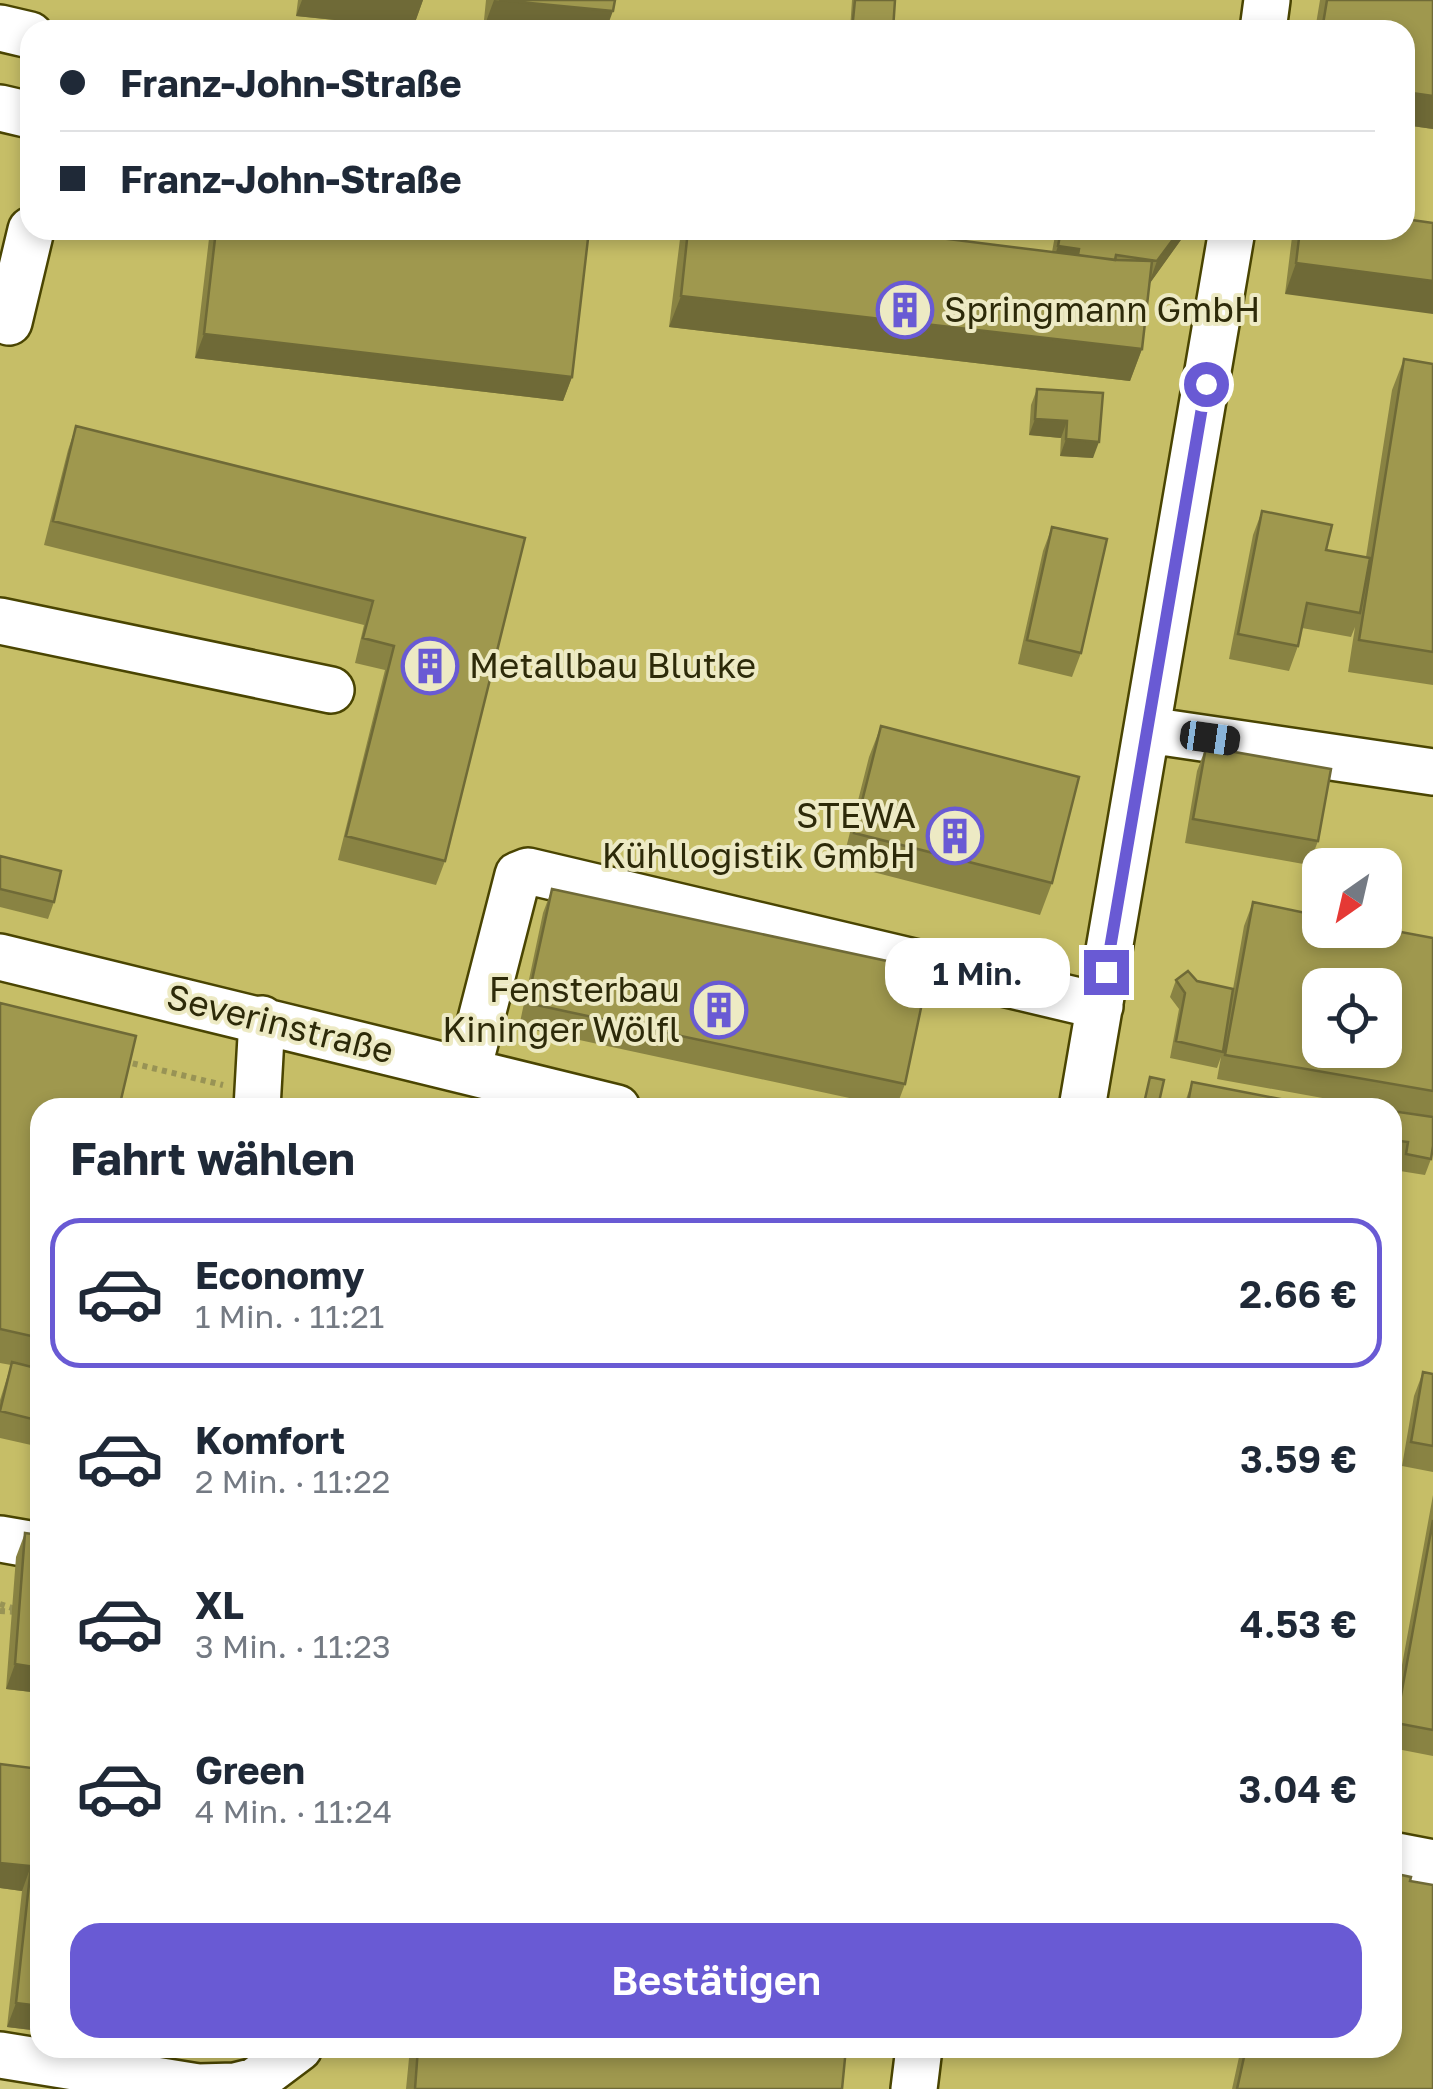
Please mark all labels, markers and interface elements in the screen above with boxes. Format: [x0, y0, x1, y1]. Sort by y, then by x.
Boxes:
text: Franz-John-Straße [120, 60, 462, 105]
text: Franz-John-Straße [120, 156, 462, 201]
building icon: Springmann GmbH [875, 280, 935, 340]
place label: Springmann GmbH [944, 288, 1260, 330]
route start [1184, 362, 1229, 407]
building icon: Metallbau Blutke [400, 636, 460, 696]
place label: Metallbau Blutke [469, 644, 756, 686]
car [1178, 719, 1242, 757]
place label: STEWA Kühllogistik GmbH [602, 794, 916, 876]
building icon: STEWA Kühllogistik GmbH [925, 806, 985, 866]
north arrow [1302, 848, 1402, 948]
map controls [1302, 848, 1402, 1068]
callout: 1 Min. [886, 937, 1071, 1007]
route end [1084, 950, 1129, 995]
text: 1 Min. [932, 954, 1023, 992]
place label: Fensterbau Kininger Wölfl [442, 968, 680, 1050]
button: locate [1302, 968, 1402, 1068]
street label: Severinstraße [163, 975, 398, 1071]
building icon: Fensterbau Kininger Wölfl [689, 980, 749, 1040]
text: Fahrt wählen [70, 1131, 355, 1185]
icon: car [75, 1248, 165, 1338]
text: Economy [195, 1252, 364, 1297]
text: 2.66 € [1239, 1271, 1357, 1316]
text: 1 Min. · 11:21 [195, 1297, 384, 1335]
icon: car [75, 1413, 165, 1503]
text: Komfort [195, 1417, 345, 1462]
text: 3.59 € [1240, 1436, 1357, 1481]
text: 2 Min. · 11:22 [195, 1462, 390, 1500]
icon: car [75, 1578, 165, 1668]
text: XL [195, 1582, 244, 1627]
text: 4.53 € [1240, 1601, 1357, 1646]
text: 3 Min. · 11:23 [195, 1627, 391, 1665]
icon: car [75, 1743, 165, 1833]
text: Green [195, 1747, 305, 1792]
text: 3.04 € [1238, 1766, 1357, 1811]
text: 4 Min. · 11:24 [195, 1792, 392, 1830]
button: Bestätigen [70, 1923, 1362, 2038]

